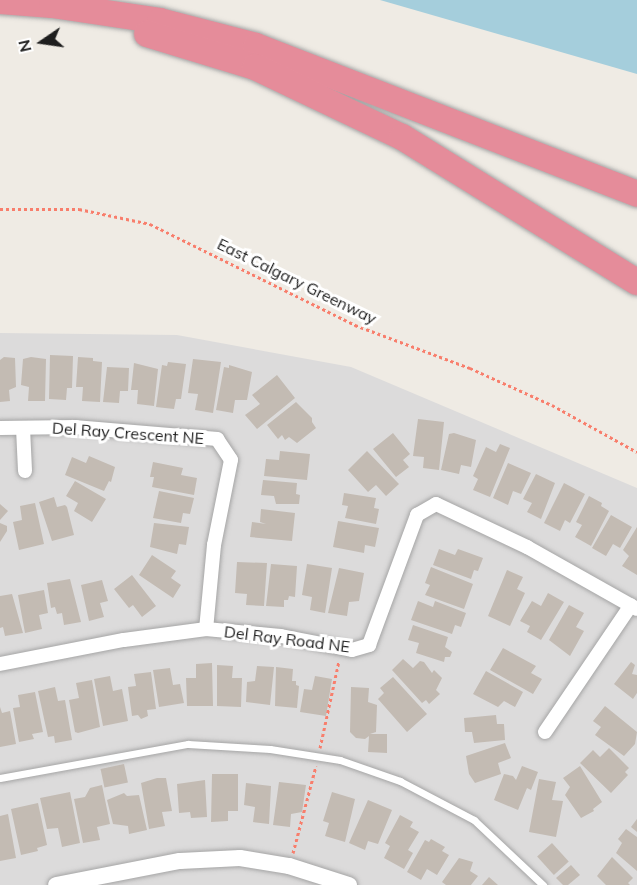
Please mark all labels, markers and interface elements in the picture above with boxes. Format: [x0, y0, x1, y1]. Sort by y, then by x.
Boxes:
north arrow [12, 12, 72, 72]
text: N [13, 38, 36, 54]
street label: East Calgary Greenway [214, 234, 380, 328]
street label: Del Ray Crescent NE [51, 418, 205, 448]
street label: Del Ray Road NE [223, 622, 351, 656]

